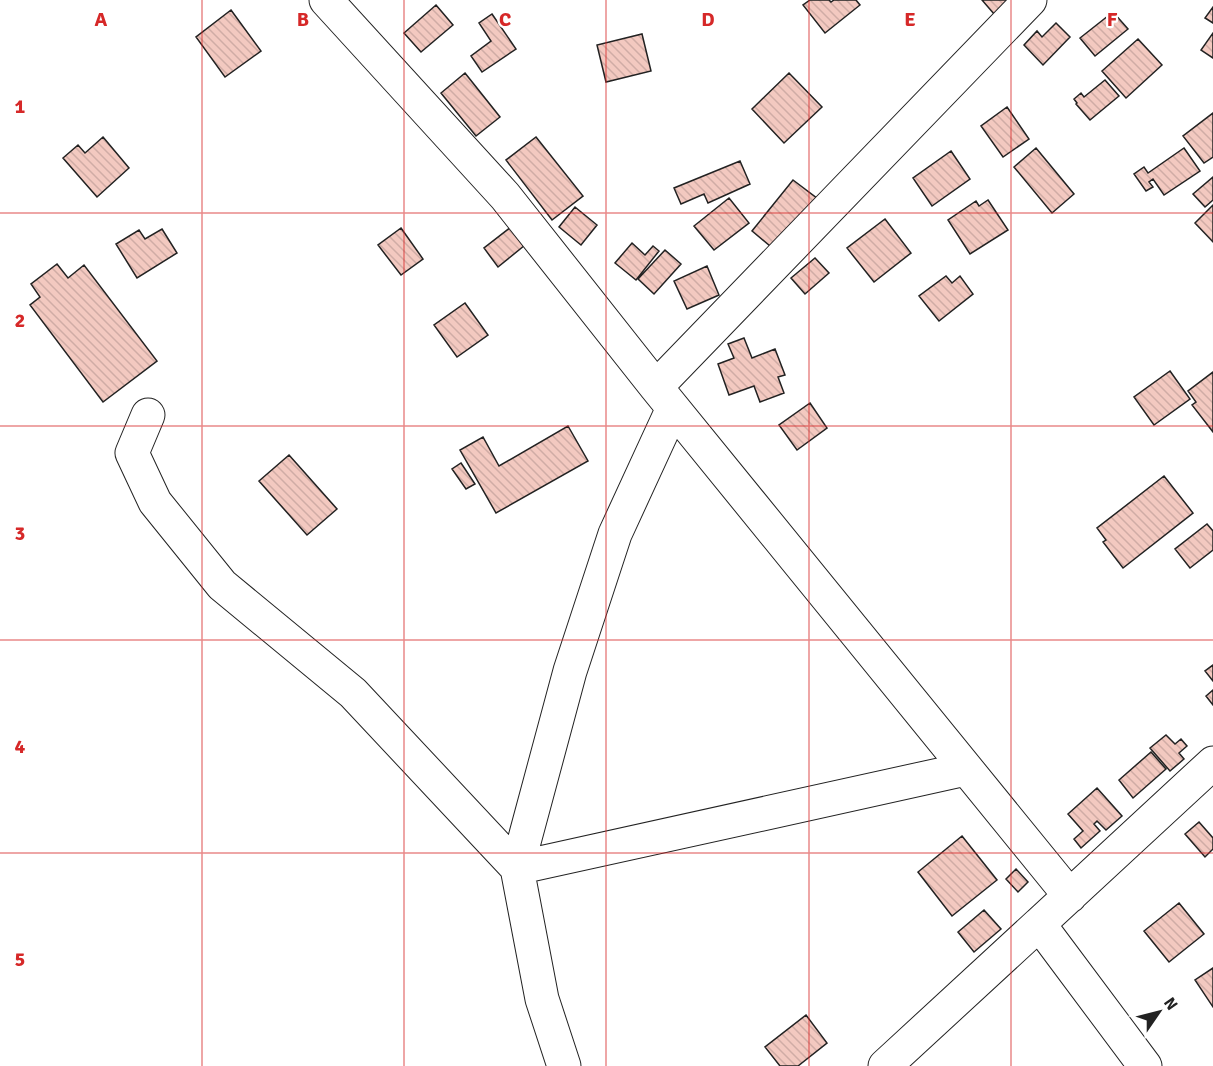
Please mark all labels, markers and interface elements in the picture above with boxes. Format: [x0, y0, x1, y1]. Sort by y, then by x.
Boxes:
text: A [95, 7, 108, 32]
text: B [297, 7, 309, 32]
text: C [499, 7, 511, 32]
text: D [701, 7, 715, 32]
text: E [904, 7, 916, 32]
text: F [1107, 7, 1118, 32]
text: 1 [15, 94, 26, 119]
text: 2 [15, 308, 25, 333]
text: 3 [15, 521, 25, 546]
text: 4 [15, 734, 26, 759]
text: 5 [15, 947, 25, 972]
north arrow [1129, 982, 1189, 1042]
text: N [1159, 994, 1182, 1014]

